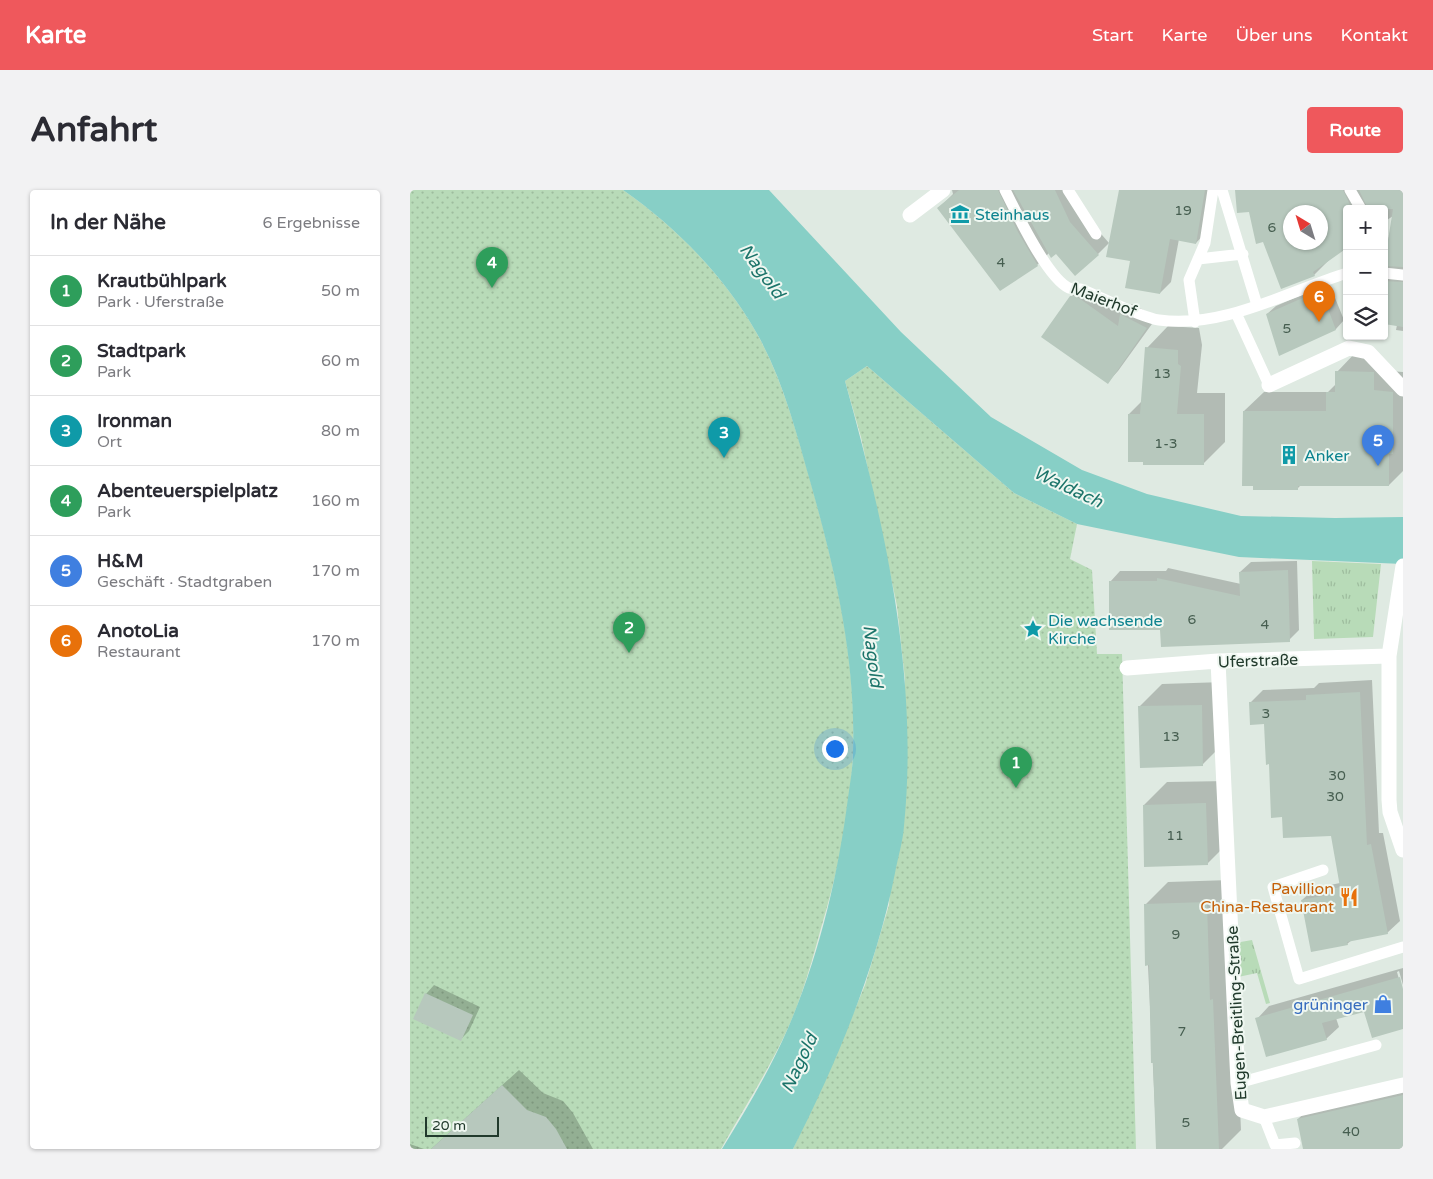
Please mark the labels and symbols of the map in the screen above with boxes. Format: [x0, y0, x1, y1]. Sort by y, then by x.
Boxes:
house number: 19 [1174, 202, 1192, 219]
museum icon: Steinhaus [949, 203, 971, 225]
place label: Steinhaus [975, 205, 1049, 225]
north arrow [1283, 205, 1328, 250]
house number: 6 [1268, 219, 1277, 236]
water label: Nagold [735, 239, 791, 305]
pin: 4 [476, 247, 508, 288]
house number: 4 [997, 254, 1006, 271]
street label: Maierhof [1068, 278, 1140, 322]
pin: 6 [1303, 281, 1335, 322]
house number: 5 [1283, 320, 1291, 337]
house number: 13 [1153, 365, 1171, 382]
pin: 3 [708, 417, 740, 458]
pin: 5 [1362, 425, 1394, 466]
house number: 1-3 [1154, 435, 1178, 452]
building icon: Anker [1278, 444, 1300, 466]
place label: Anker [1304, 446, 1350, 466]
water label: Waldach [1030, 461, 1107, 513]
place label: Die wachsende Kirche [1048, 611, 1163, 649]
house number: 6 [1188, 611, 1197, 628]
pin: 2 [613, 612, 645, 653]
house number: 4 [1261, 616, 1270, 633]
place icon: Die wachsende Kirche [1022, 618, 1044, 640]
water label: Nagold [858, 624, 888, 691]
street label: Uferstraße [1217, 650, 1299, 672]
house number: 3 [1262, 705, 1270, 722]
house number: 13 [1162, 728, 1180, 745]
your location [822, 736, 848, 762]
pin: 1 [1000, 747, 1032, 788]
house number: 30 [1328, 767, 1346, 784]
house number: 30 [1326, 788, 1344, 805]
house number: 11 [1166, 827, 1184, 844]
place label: Pavillion China-Restaurant [1200, 879, 1334, 917]
restaurant icon: Pavillion China-Restaurant [1338, 886, 1360, 908]
street label: Eugen-Breitling-Straße [1222, 925, 1252, 1101]
house number: 9 [1172, 926, 1180, 943]
shop icon: grüninger [1372, 993, 1394, 1015]
place label: grüninger [1293, 995, 1369, 1015]
house number: 7 [1178, 1023, 1186, 1040]
water label: Nagold [776, 1028, 823, 1096]
scale bar [425, 1114, 499, 1137]
house number: 5 [1182, 1114, 1190, 1131]
house number: 40 [1342, 1123, 1360, 1140]

